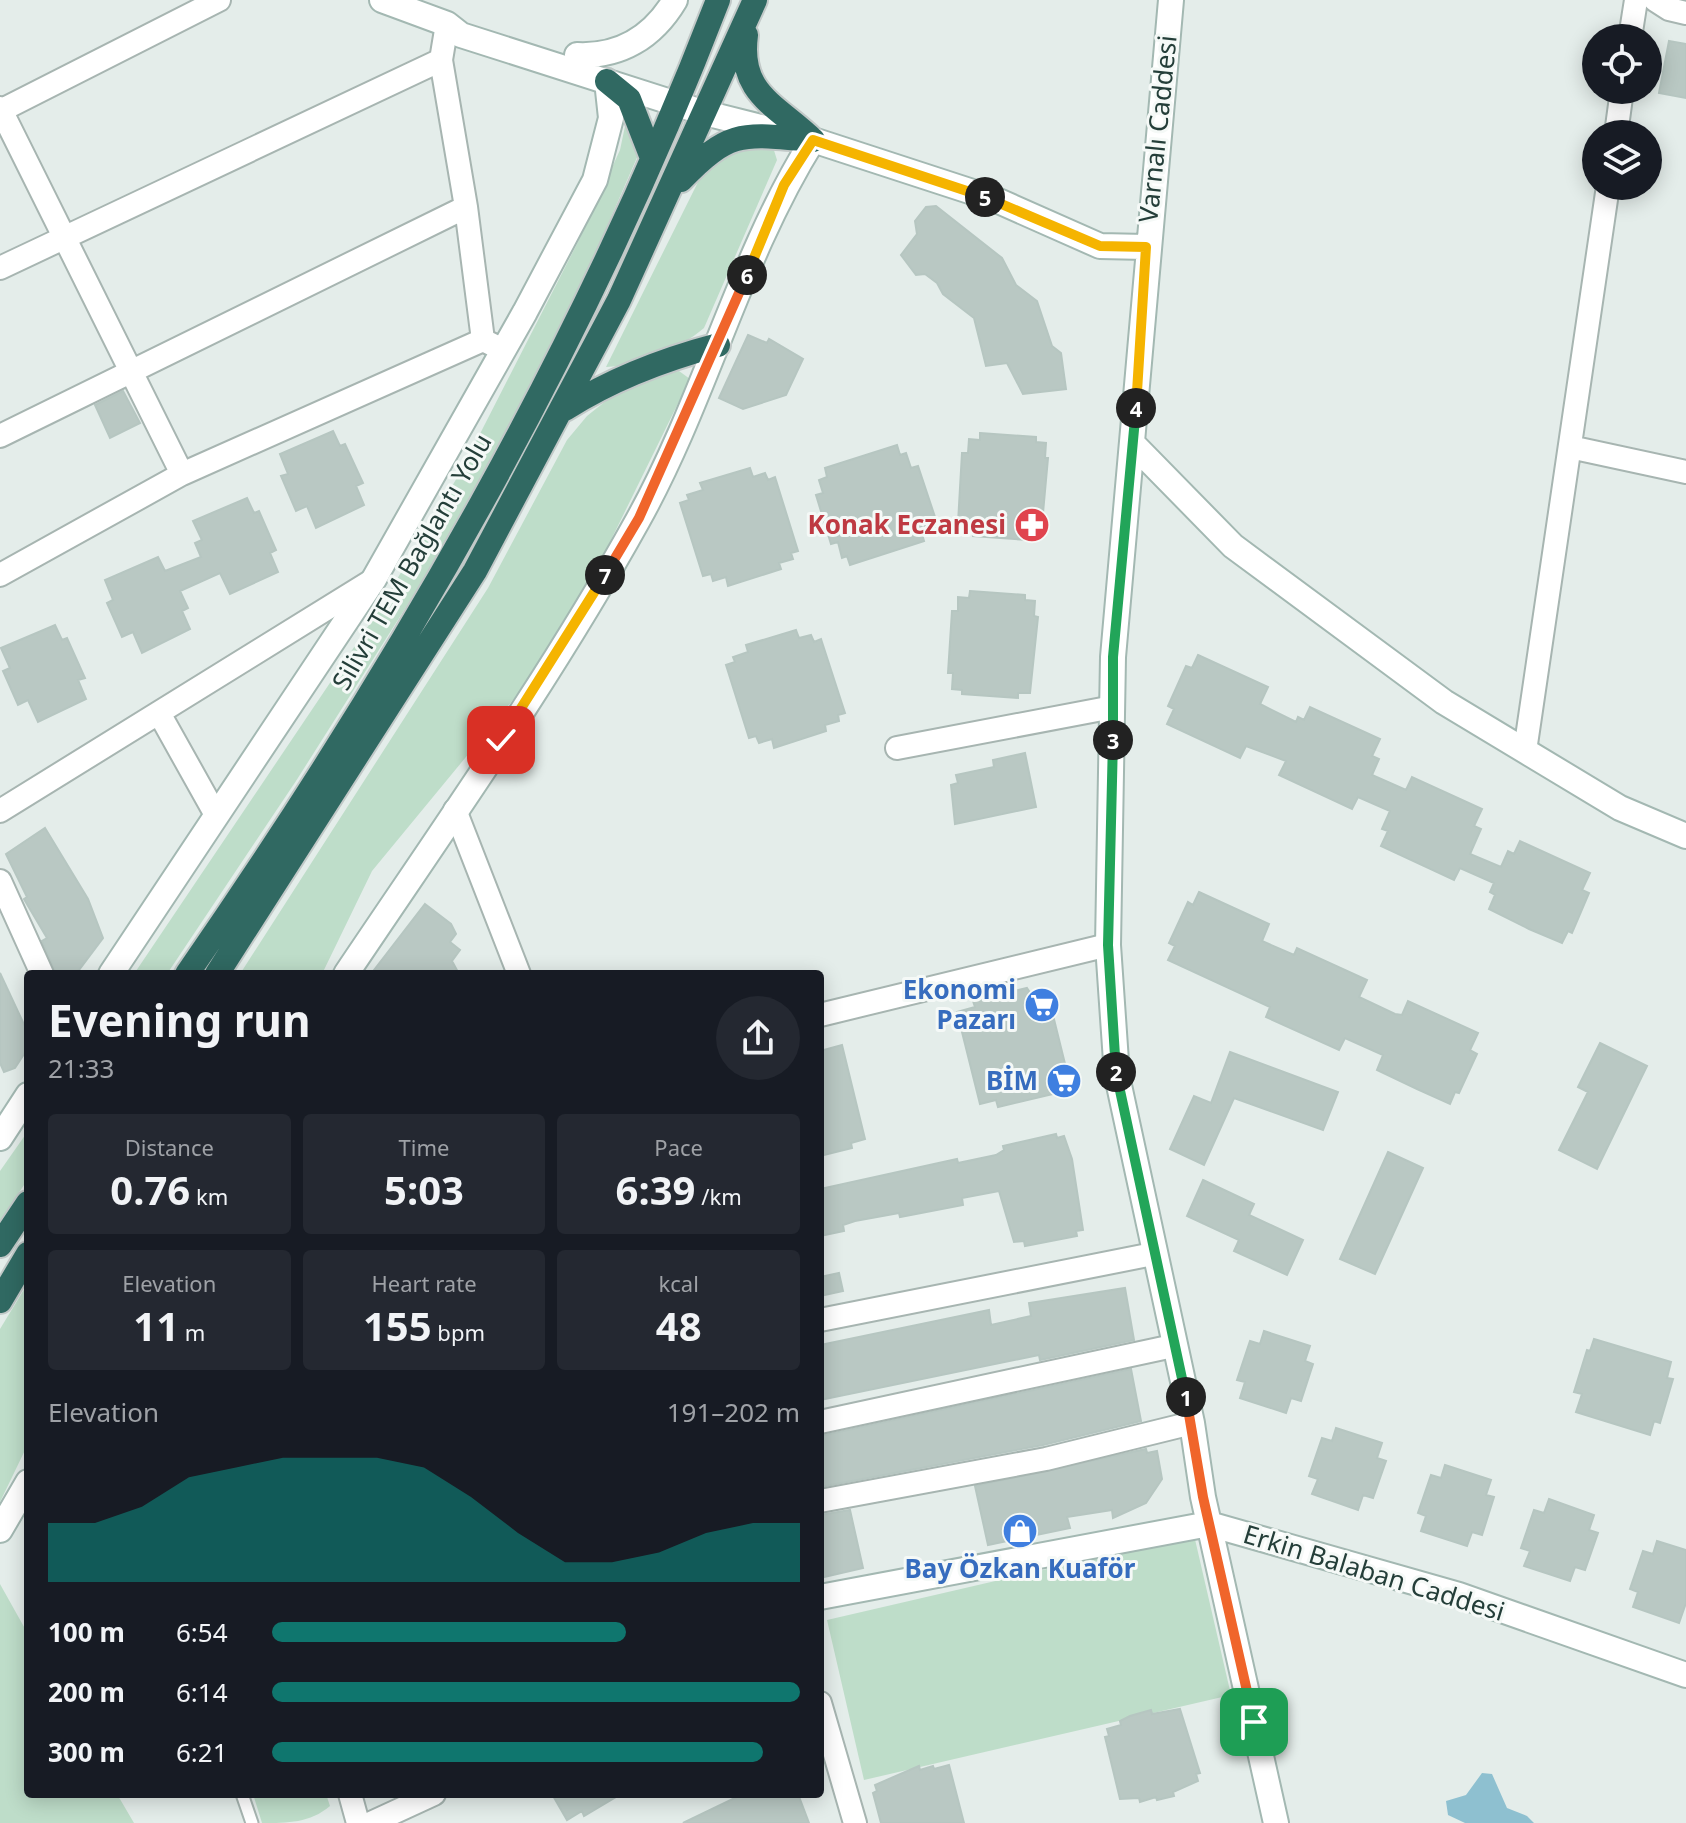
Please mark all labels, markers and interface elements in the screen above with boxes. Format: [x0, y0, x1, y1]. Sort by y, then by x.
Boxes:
map controls [1582, 24, 1662, 200]
button: locate [1582, 24, 1662, 104]
street label: Varnalı Caddesi [1129, 33, 1185, 224]
button: layers [1582, 120, 1662, 200]
pin: 5 [965, 177, 1005, 217]
text: 5 [979, 182, 991, 212]
pin: 6 [727, 255, 767, 295]
text: 6 [741, 260, 753, 290]
pin: 4 [1116, 388, 1156, 428]
text: 4 [1130, 393, 1142, 423]
street label: Silivri TEM Bağlantı Yolu [323, 427, 499, 696]
place label: Konak Eczanesi [808, 506, 1006, 542]
pharmacy icon: Konak Eczanesi [1013, 506, 1051, 544]
pin: 7 [585, 555, 625, 595]
text: 7 [599, 560, 611, 590]
pin [467, 706, 535, 774]
icon: check [479, 718, 523, 762]
pin: 3 [1093, 720, 1133, 760]
text: 3 [1107, 725, 1119, 755]
place label: Ekonomi Pazarı [903, 971, 1016, 1037]
supermarket icon: Ekonomi Pazarı [1023, 986, 1061, 1024]
text: Evening run [48, 990, 311, 1050]
button: share [716, 996, 800, 1080]
text: 21:33 [48, 1050, 114, 1086]
pin: 2 [1096, 1052, 1136, 1092]
text: 2 [1110, 1057, 1122, 1087]
place label: BİM [986, 1062, 1038, 1098]
supermarket icon: BİM [1045, 1062, 1083, 1100]
text: Distance [125, 1132, 214, 1162]
text: Time [399, 1132, 449, 1162]
text: Pace [654, 1132, 703, 1162]
text: 0.76 [110, 1162, 190, 1217]
text: 5:03 [384, 1162, 464, 1217]
text: 6:39 [616, 1162, 695, 1217]
text: km [190, 1181, 228, 1211]
text: /km [695, 1181, 742, 1211]
text: Elevation [122, 1268, 216, 1298]
text: Heart rate [371, 1268, 477, 1298]
text: kcal [659, 1268, 699, 1298]
text: 11 [133, 1298, 179, 1353]
text: 155 [363, 1298, 432, 1353]
text: 48 [656, 1298, 702, 1353]
text: m [179, 1317, 205, 1347]
text: bpm [432, 1317, 485, 1347]
pin: 1 [1166, 1377, 1206, 1417]
text: 1 [1180, 1382, 1192, 1412]
text: Elevation [48, 1394, 159, 1430]
text: 191–202 m [667, 1394, 800, 1430]
shop icon: Bay Özkan Kuaför [1001, 1512, 1039, 1550]
street label: Erkin Balaban Caddesi [1239, 1515, 1509, 1629]
place label: Bay Özkan Kuaför [905, 1550, 1136, 1586]
text: 100 m [48, 1614, 125, 1650]
text: 6:54 [176, 1614, 228, 1650]
text: 200 m [48, 1674, 125, 1710]
text: 6:14 [176, 1674, 228, 1710]
pin [1220, 1688, 1288, 1756]
icon: arrive [1232, 1700, 1276, 1744]
text: 300 m [48, 1734, 125, 1770]
text: 6:21 [176, 1734, 228, 1770]

